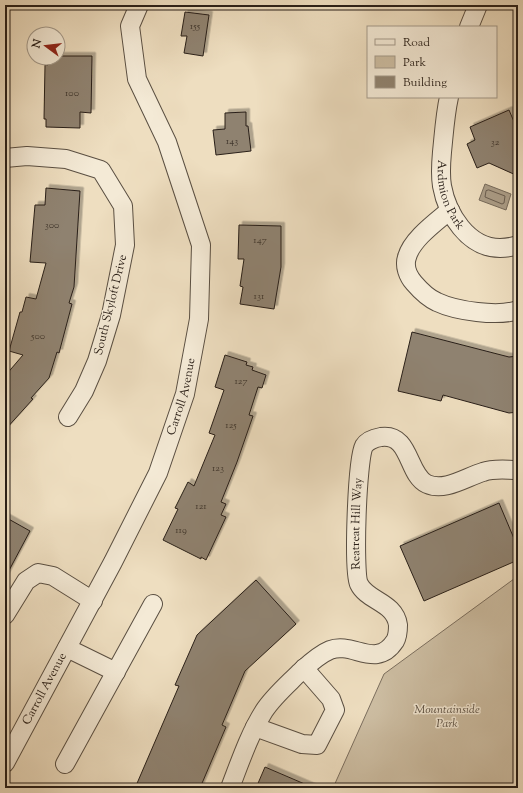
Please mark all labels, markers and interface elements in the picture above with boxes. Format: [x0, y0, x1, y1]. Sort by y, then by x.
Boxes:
house number: 155 [190, 19, 201, 34]
north arrow [26, 26, 66, 66]
legend [367, 26, 497, 98]
text: Road [403, 34, 430, 52]
text: N [28, 37, 46, 51]
text: Park [403, 54, 426, 72]
text: Building [403, 74, 447, 92]
house number: 100 [65, 86, 79, 101]
house number: 143 [226, 134, 238, 149]
house number: 32 [491, 135, 500, 150]
street label: Ardmion Park [432, 159, 469, 234]
house number: 300 [45, 218, 59, 233]
house number: 147 [253, 233, 267, 248]
street label: South Skyloft Drive [90, 252, 132, 357]
house number: 131 [254, 289, 265, 304]
house number: 500 [30, 329, 45, 344]
street label: Carroll Avenue [162, 356, 201, 438]
house number: 127 [234, 374, 248, 389]
house number: 125 [225, 418, 237, 433]
house number: 123 [212, 461, 224, 476]
street label: Reatreat Hill Way [347, 477, 368, 570]
house number: 121 [195, 499, 207, 514]
house number: 119 [175, 523, 187, 538]
street label: Carroll Avenue [18, 649, 72, 728]
park label: Mountainside Park [414, 701, 480, 733]

